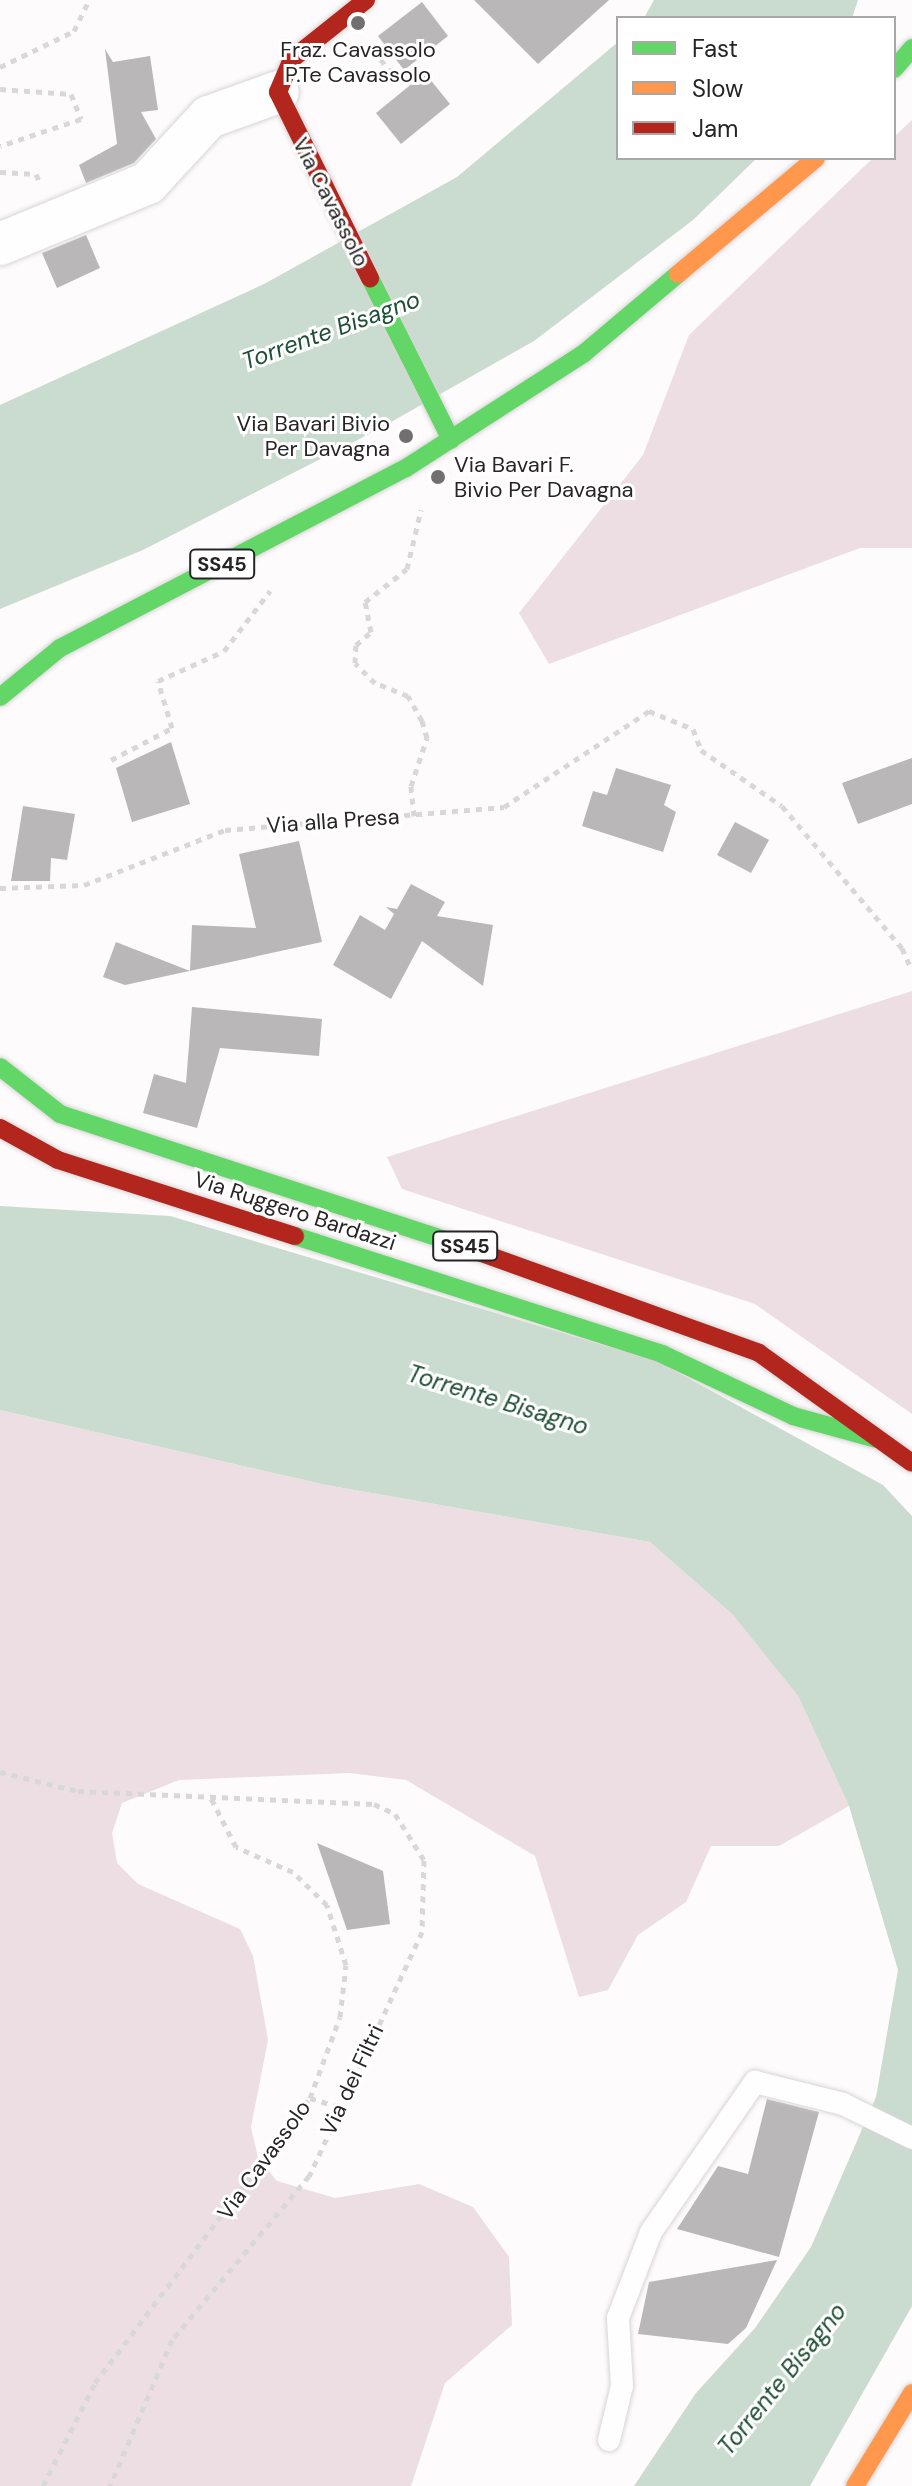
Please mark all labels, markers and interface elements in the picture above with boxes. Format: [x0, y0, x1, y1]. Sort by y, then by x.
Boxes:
marker: Fraz. Cavassolo P.Te Cavassolo [349, 14, 367, 32]
legend [616, 16, 896, 160]
text: Fast [692, 33, 738, 64]
place label: Fraz. Cavassolo P.Te Cavassolo [280, 36, 436, 88]
text: Slow [692, 73, 743, 104]
text: Jam [692, 113, 738, 144]
street label: Via Cavassolo [287, 133, 375, 271]
water label: Torrente Bisagno [238, 284, 424, 376]
place label: Via Bavari Bivio Per Davagna [237, 410, 390, 462]
marker: Via Bavari Bivio Per Davagna [397, 427, 415, 445]
place label: Via Bavari F. Bivio Per Davagna [454, 451, 633, 502]
marker: Via Bavari F. Bivio Per Davagna [429, 468, 447, 486]
road number: SS45 [188, 548, 256, 580]
street label: Via alla Presa [266, 803, 400, 839]
street label: Via Ruggero Bardazzi [191, 1166, 399, 1256]
road number: SS45 [431, 1230, 499, 1262]
water label: Torrente Bisagno [404, 1359, 592, 1441]
street label: Via dei Filtri [315, 2020, 389, 2140]
street label: Via Cavassolo [212, 2095, 316, 2225]
water label: Torrente Bisagno [712, 2297, 852, 2461]

